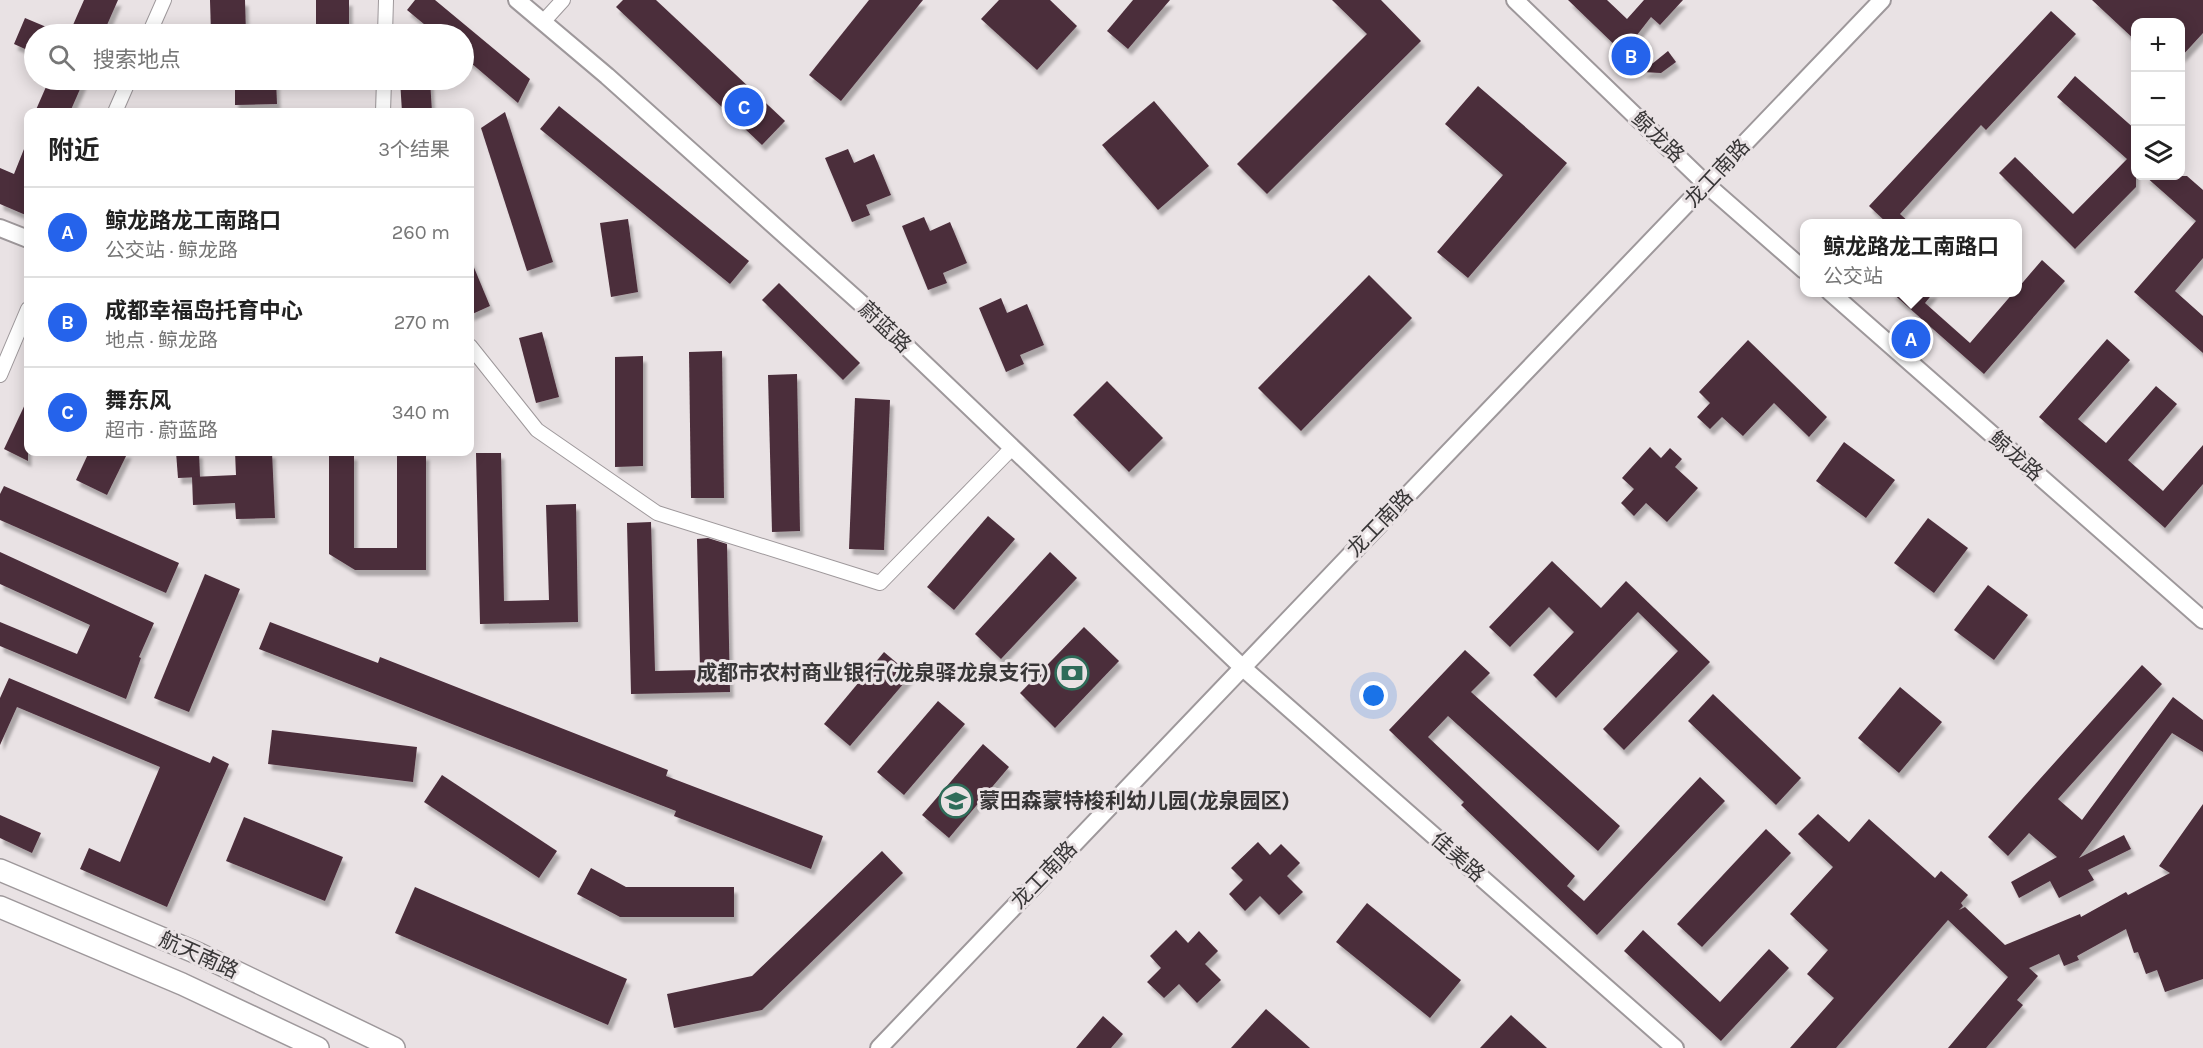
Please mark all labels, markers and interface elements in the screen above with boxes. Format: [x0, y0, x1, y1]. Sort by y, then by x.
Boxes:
map controls [2131, 18, 2185, 180]
button: + [2131, 18, 2185, 72]
search box [24, 24, 474, 90]
pin: B [1612, 34, 1650, 78]
icon: search [45, 41, 78, 74]
text: 搜索地点 [93, 47, 181, 73]
button: − [2131, 72, 2185, 126]
pin: C [724, 84, 764, 130]
street label: 鲸龙路 [1627, 106, 1689, 168]
button: layers [2131, 126, 2185, 180]
street label: 龙工南路 [1680, 134, 1754, 212]
text: 附近 [48, 135, 100, 166]
text: 3个结果 [378, 138, 450, 161]
text: 鲸龙路龙工南路口 [105, 208, 281, 234]
popup [1800, 219, 2022, 297]
text: A [61, 221, 74, 244]
text: 260 m [392, 221, 450, 244]
text: 鲸龙路龙工南路口 [1823, 234, 1999, 260]
text: 公交站 · 鲸龙路 [105, 239, 238, 262]
text: 公交站 [1823, 265, 1883, 288]
street label: 蔚蓝路 [854, 296, 916, 358]
text: 成都幸福岛托育中心 [105, 298, 303, 324]
text: B [61, 311, 74, 334]
text: 270 m [394, 311, 450, 334]
pin: A [1892, 316, 1930, 362]
text: 地点 · 鲸龙路 [105, 329, 218, 352]
text: 舞东风 [105, 388, 171, 414]
text: C [61, 401, 74, 424]
text: 340 m [392, 401, 450, 424]
text: 超市 · 蔚蓝路 [105, 419, 218, 442]
street label: 鲸龙路 [1984, 426, 2048, 486]
street label: 龙工南路 [1342, 484, 1418, 562]
bank icon: 成都市农村商业银行(龙泉驿龙泉支行) [1054, 655, 1090, 691]
place label: 成都市农村商业银行(龙泉驿龙泉支行) [696, 661, 1049, 685]
your location [1359, 681, 1388, 710]
school or university icon: 蒙田森蒙特梭利幼儿园(龙泉园区) [938, 783, 974, 819]
place label: 蒙田森蒙特梭利幼儿园(龙泉园区) [979, 789, 1290, 813]
street label: 佳美路 [1426, 827, 1490, 887]
street label: 龙工南路 [1006, 836, 1082, 914]
street label: 航天南路 [156, 927, 242, 983]

